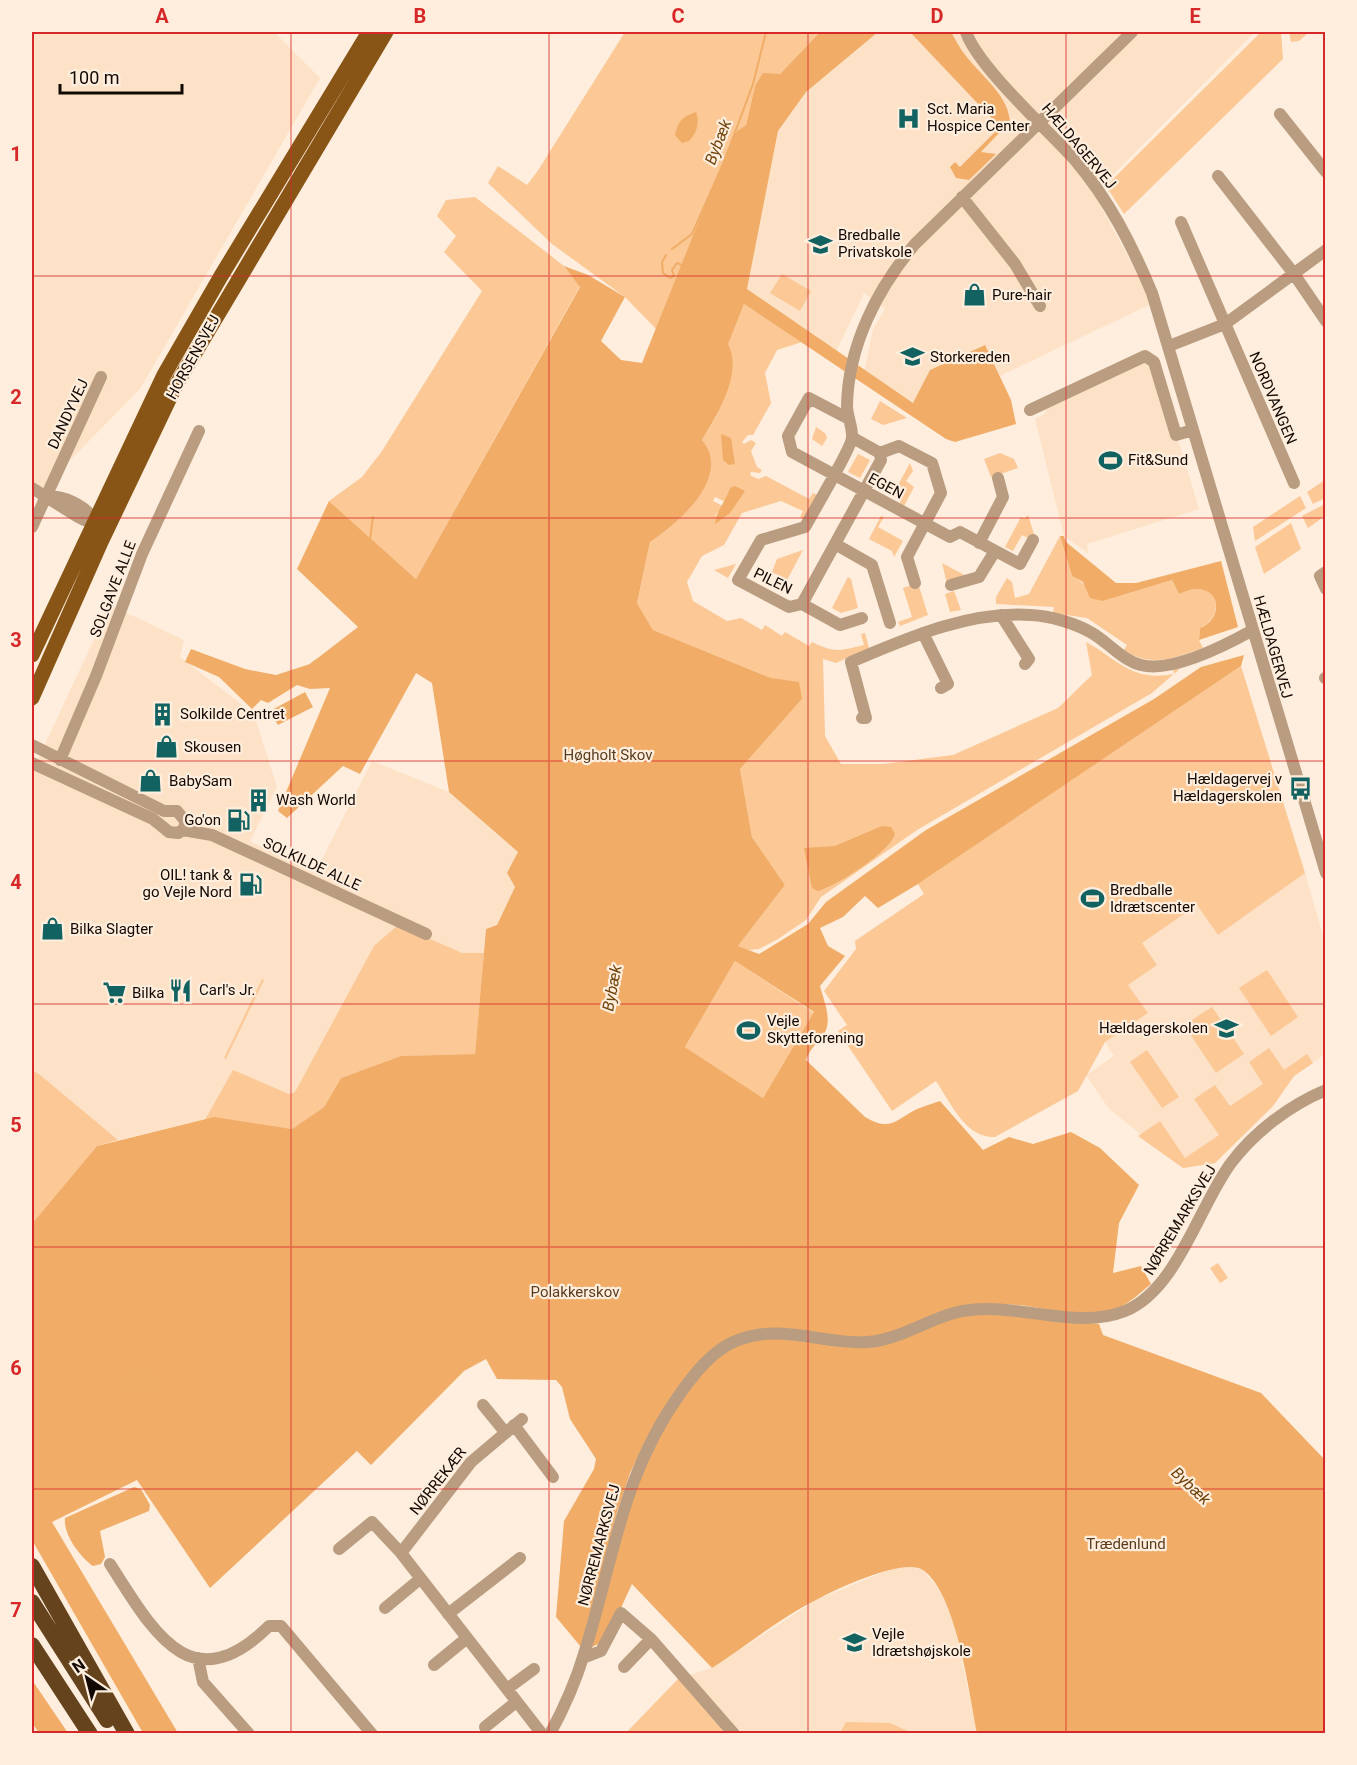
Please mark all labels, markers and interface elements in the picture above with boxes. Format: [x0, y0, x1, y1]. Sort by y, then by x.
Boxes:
text: A [155, 4, 169, 28]
text: B [414, 4, 426, 28]
text: C [671, 4, 685, 28]
text: D [931, 4, 944, 28]
text: E [1189, 4, 1201, 28]
scale bar [60, 57, 182, 95]
text: 100 m [69, 67, 120, 88]
street label: HÆLDAGERVEJ [1038, 99, 1120, 193]
place label: Sct. Maria Hospice Center [927, 100, 1030, 135]
hospital icon: Sct. Maria Hospice Center [896, 105, 922, 131]
water label: Bybæk [701, 116, 736, 167]
text: 1 [10, 142, 22, 166]
place label: Bredballe Privatskole [838, 226, 912, 261]
school or university icon: Bredballe Privatskole [807, 231, 833, 257]
shop icon: Pure-hair [961, 282, 987, 308]
place label: Pure-hair [992, 286, 1052, 304]
street label: HORSENSVEJ [162, 312, 224, 402]
school or university icon: Storkereden [899, 344, 925, 370]
place label: Storkereden [930, 348, 1010, 366]
street label: NORDVANGEN [1245, 349, 1301, 447]
street label: DANDYVEJ [44, 376, 92, 452]
text: 2 [10, 385, 22, 409]
sports icon: Fit&Sund [1097, 447, 1123, 473]
place label: Fit&Sund [1128, 451, 1188, 469]
street label: EGEN [865, 469, 907, 503]
street label: SOLGAVE ALLE [86, 538, 140, 640]
street label: PILEN [751, 564, 795, 598]
street label: HÆLDAGERVEJ [1250, 593, 1296, 701]
text: 3 [10, 628, 22, 652]
building icon: Solkilde Centret [149, 701, 175, 727]
place label: Solkilde Centret [180, 705, 285, 723]
shop icon: Skousen [153, 734, 179, 760]
place label: Skousen [184, 738, 241, 756]
park label: Høgholt Skov [564, 746, 652, 764]
shop icon: BabySam [138, 768, 164, 794]
place label: Hældagervej v Hældagerskolen [1173, 770, 1282, 805]
place label: BabySam [169, 772, 232, 790]
bus stop icon: Hældagervej v Hældagerskolen [1287, 775, 1313, 801]
building icon: Wash World [245, 787, 271, 813]
place label: Wash World [276, 791, 356, 809]
fuel station icon: Go'on [226, 807, 252, 833]
place label: Go'on [184, 811, 221, 829]
street label: SOLKILDE ALLE [260, 834, 364, 895]
place label: OIL! tank & go Vejle Nord [143, 866, 233, 901]
text: 4 [10, 870, 22, 894]
fuel station icon: OIL! tank & go Vejle Nord [237, 871, 263, 897]
place label: Bredballe Idrætscenter [1110, 881, 1195, 916]
sports icon: Bredballe Idrætscenter [1079, 886, 1105, 912]
shop icon: Bilka Slagter [39, 916, 65, 942]
place label: Bilka Slagter [70, 920, 153, 938]
water label: Bybæk [598, 962, 626, 1013]
restaurant icon: Carl's Jr. [168, 977, 194, 1003]
supermarket icon: Bilka [101, 980, 127, 1006]
place label: Carl's Jr. [199, 981, 256, 999]
place label: Bilka [132, 984, 164, 1002]
place label: Vejle Skytteforening [767, 1012, 864, 1047]
school or university icon: Hældagerskolen [1213, 1015, 1239, 1041]
sports icon: Vejle Skytteforening [736, 1017, 762, 1043]
place label: Hældagerskolen [1099, 1019, 1208, 1037]
text: 5 [10, 1113, 22, 1137]
street label: NØRREMARKSVEJ [1140, 1162, 1220, 1278]
park label: Polakkerskov [531, 1283, 619, 1301]
text: 6 [10, 1356, 22, 1380]
street label: NØRREKÆR [406, 1444, 470, 1518]
water label: Bybæk [1167, 1463, 1215, 1510]
street label: NØRREMARKSVEJ [574, 1482, 624, 1608]
park label: Trædenlund [1086, 1535, 1166, 1553]
text: 7 [10, 1598, 22, 1622]
place label: Vejle Idrætshøjskole [872, 1625, 971, 1660]
school or university icon: Vejle Idrætshøjskole [841, 1630, 867, 1656]
north arrow [57, 1648, 117, 1708]
text: N [69, 1655, 89, 1677]

